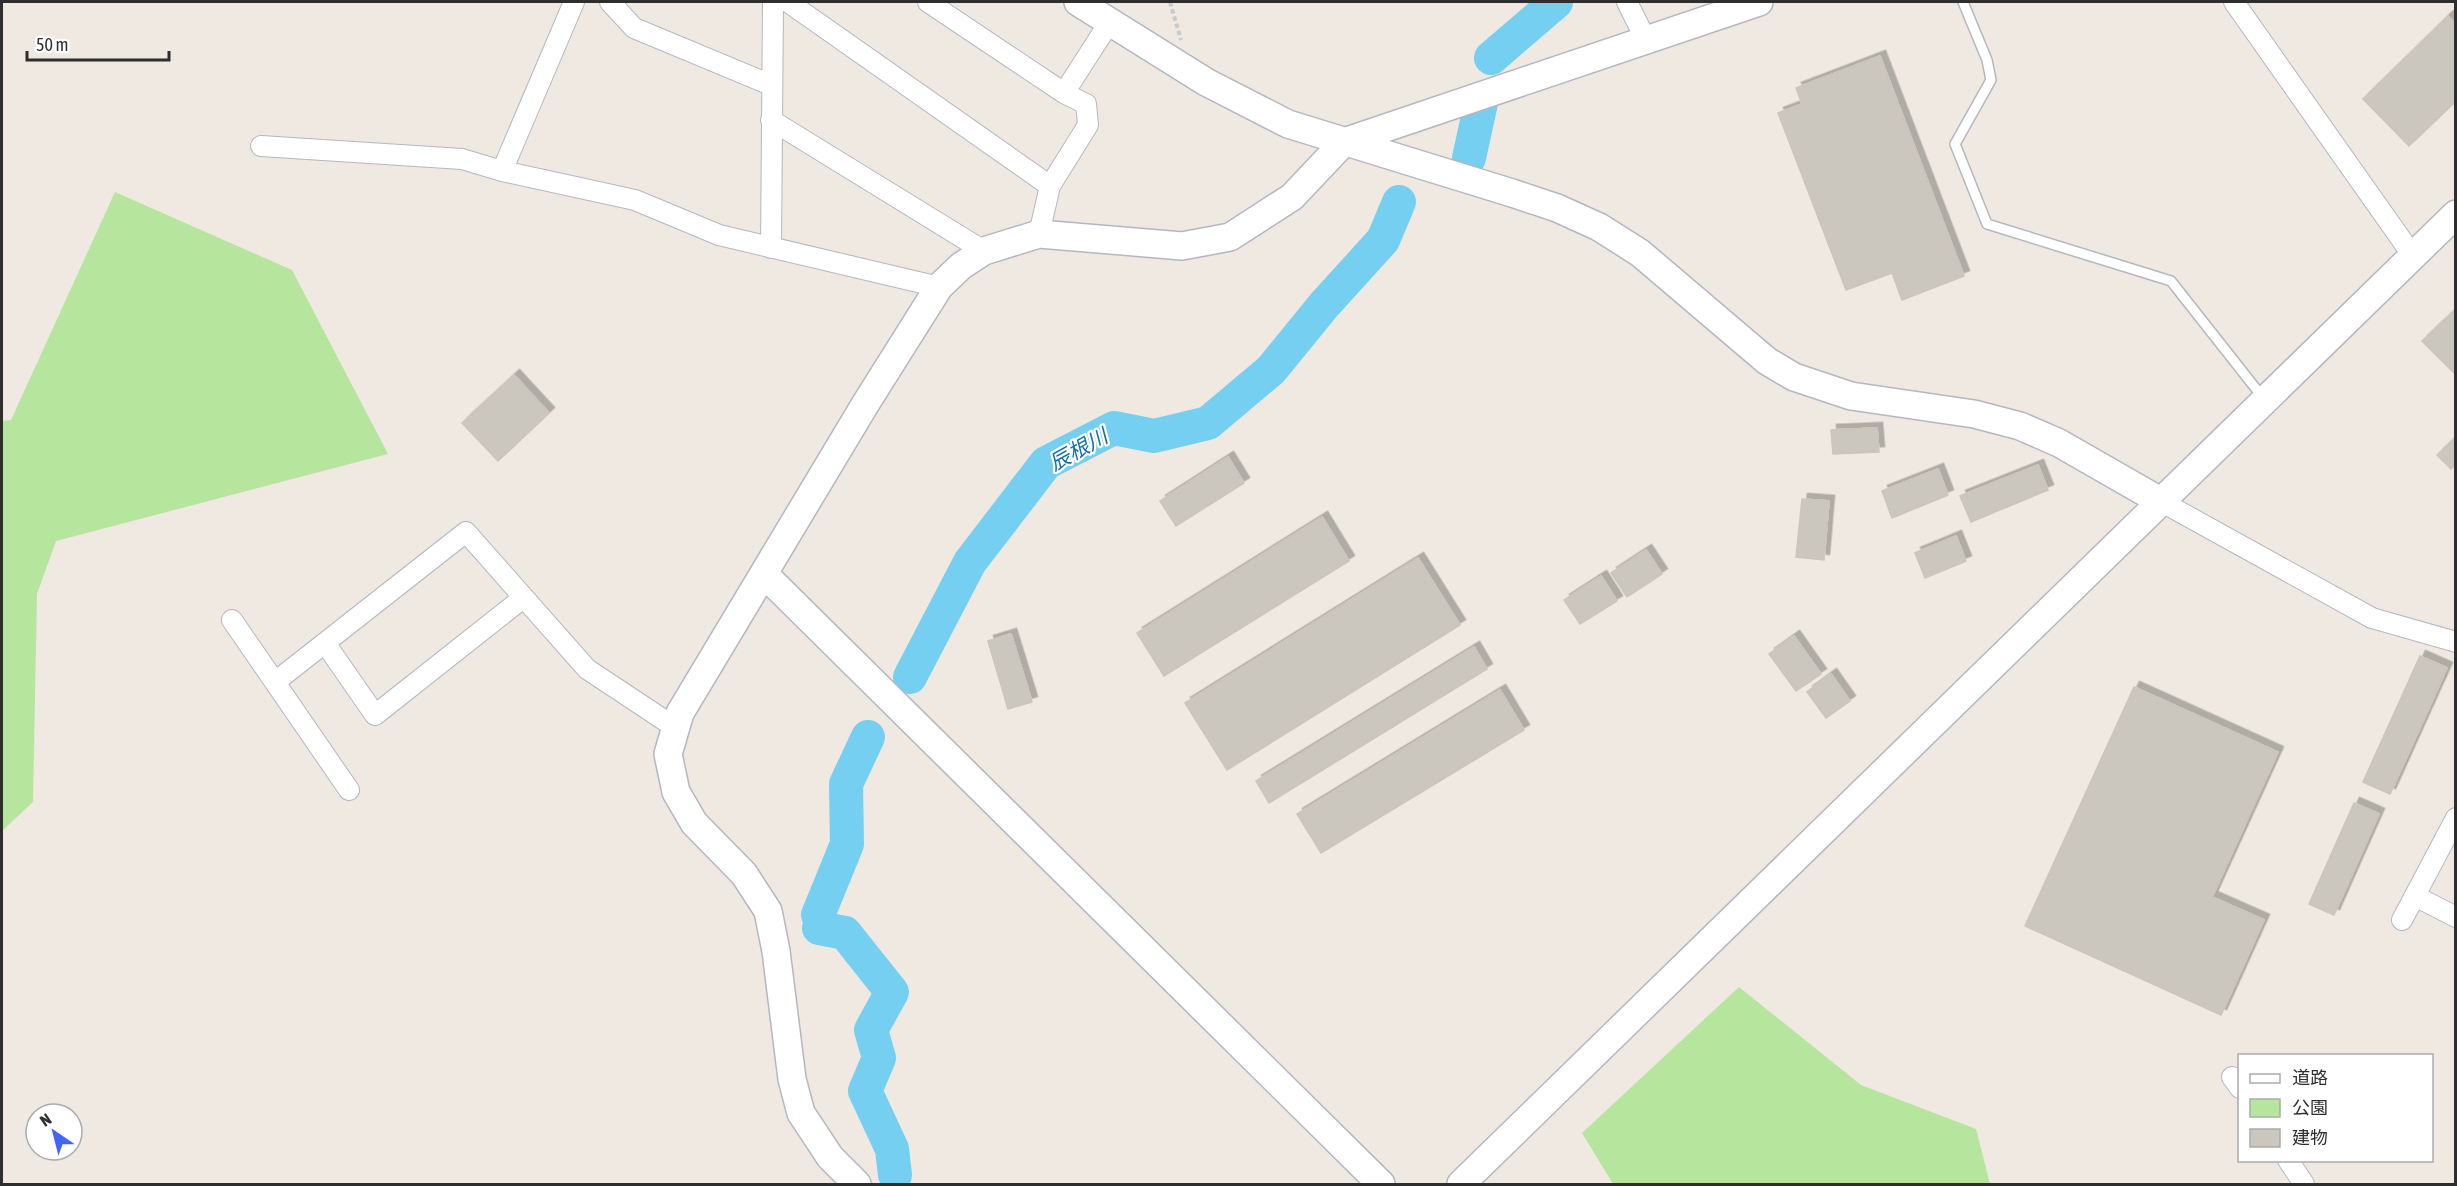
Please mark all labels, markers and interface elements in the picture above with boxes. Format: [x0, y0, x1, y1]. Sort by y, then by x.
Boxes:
scale bar [27, 24, 170, 62]
text: 50 m [36, 34, 68, 55]
water label: 辰根川 [1045, 422, 1113, 475]
legend [2238, 1054, 2433, 1162]
text: 道路 [2292, 1067, 2328, 1088]
text: 公園 [2292, 1097, 2328, 1118]
north arrow [24, 1102, 84, 1162]
text: N [36, 1110, 54, 1130]
text: 建物 [2292, 1127, 2328, 1148]

